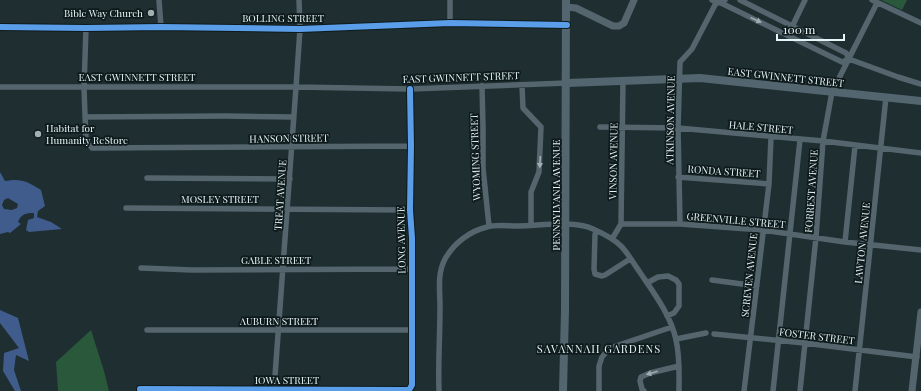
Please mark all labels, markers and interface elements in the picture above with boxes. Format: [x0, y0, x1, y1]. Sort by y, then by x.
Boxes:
place label: Bible Way Church [64, 6, 143, 20]
marker: Bible Way Church [146, 8, 156, 18]
street label: BOLLING STREET [242, 11, 324, 25]
scale bar [777, 16, 844, 42]
one-way arrow [750, 17, 762, 23]
text: 100 m [783, 21, 816, 37]
street label: EAST GWINNETT STREET [727, 64, 845, 90]
street label: EAST GWINNETT STREET [402, 68, 520, 86]
street label: EAST GWINNETT STREET [78, 70, 196, 84]
street label: ATKINSON AVENUE [662, 75, 678, 166]
street label: WYOMING STREET [466, 113, 484, 202]
street label: HALE STREET [728, 117, 794, 137]
place label: Habitat for Humanity ReStore [46, 121, 128, 147]
street label: VINSON AVENUE [605, 122, 621, 201]
marker: Habitat for Humanity ReStore [33, 129, 43, 139]
street label: HANSON STREET [249, 130, 329, 146]
street label: PENNSYLVANIA AVENUE [549, 139, 563, 251]
street label: FORREST AVENUE [801, 149, 821, 233]
one-way arrow [536, 156, 543, 169]
street label: TREAT AVENUE [271, 159, 289, 231]
street label: RONDA STREET [687, 161, 761, 181]
street label: MOSLEY STREET [181, 192, 259, 206]
street label: LAWTON AVENUE [851, 202, 873, 284]
street label: LONG AVENUE [393, 206, 409, 274]
street label: GREENVILLE STREET [686, 209, 786, 231]
street label: SCREVEN AVENUE [738, 232, 760, 318]
street label: GABLE STREET [241, 253, 311, 267]
street label: AUBURN STREET [239, 314, 318, 328]
street label: FOSTER STREET [778, 324, 856, 348]
district label: SAVANNAH GARDENS [537, 341, 661, 356]
one-way arrow [646, 370, 658, 376]
street label: IOWA STREET [255, 373, 319, 387]

